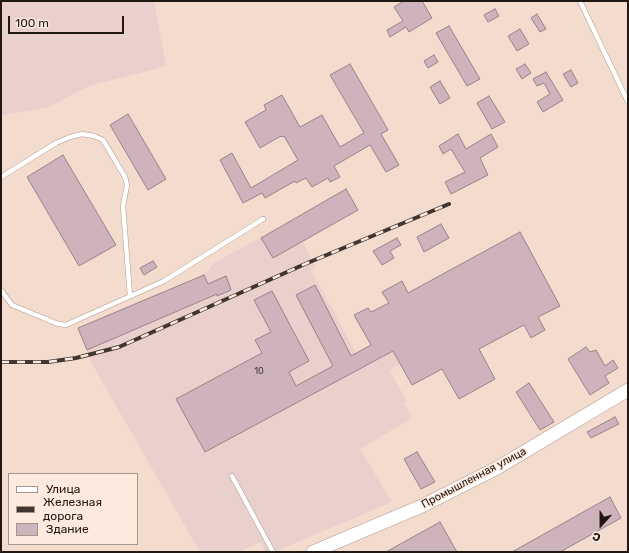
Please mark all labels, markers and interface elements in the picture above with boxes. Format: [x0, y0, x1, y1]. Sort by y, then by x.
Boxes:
scale bar [10, 8, 126, 34]
text: 100 m [15, 16, 49, 30]
house number: 10 [254, 366, 264, 376]
street label: Промышленная улица [419, 445, 529, 511]
legend [8, 473, 138, 545]
text: Улица [46, 482, 80, 496]
text: Железная дорога [43, 495, 102, 523]
north arrow [581, 505, 621, 545]
text: Здание [46, 522, 89, 536]
text: С [591, 529, 602, 544]

